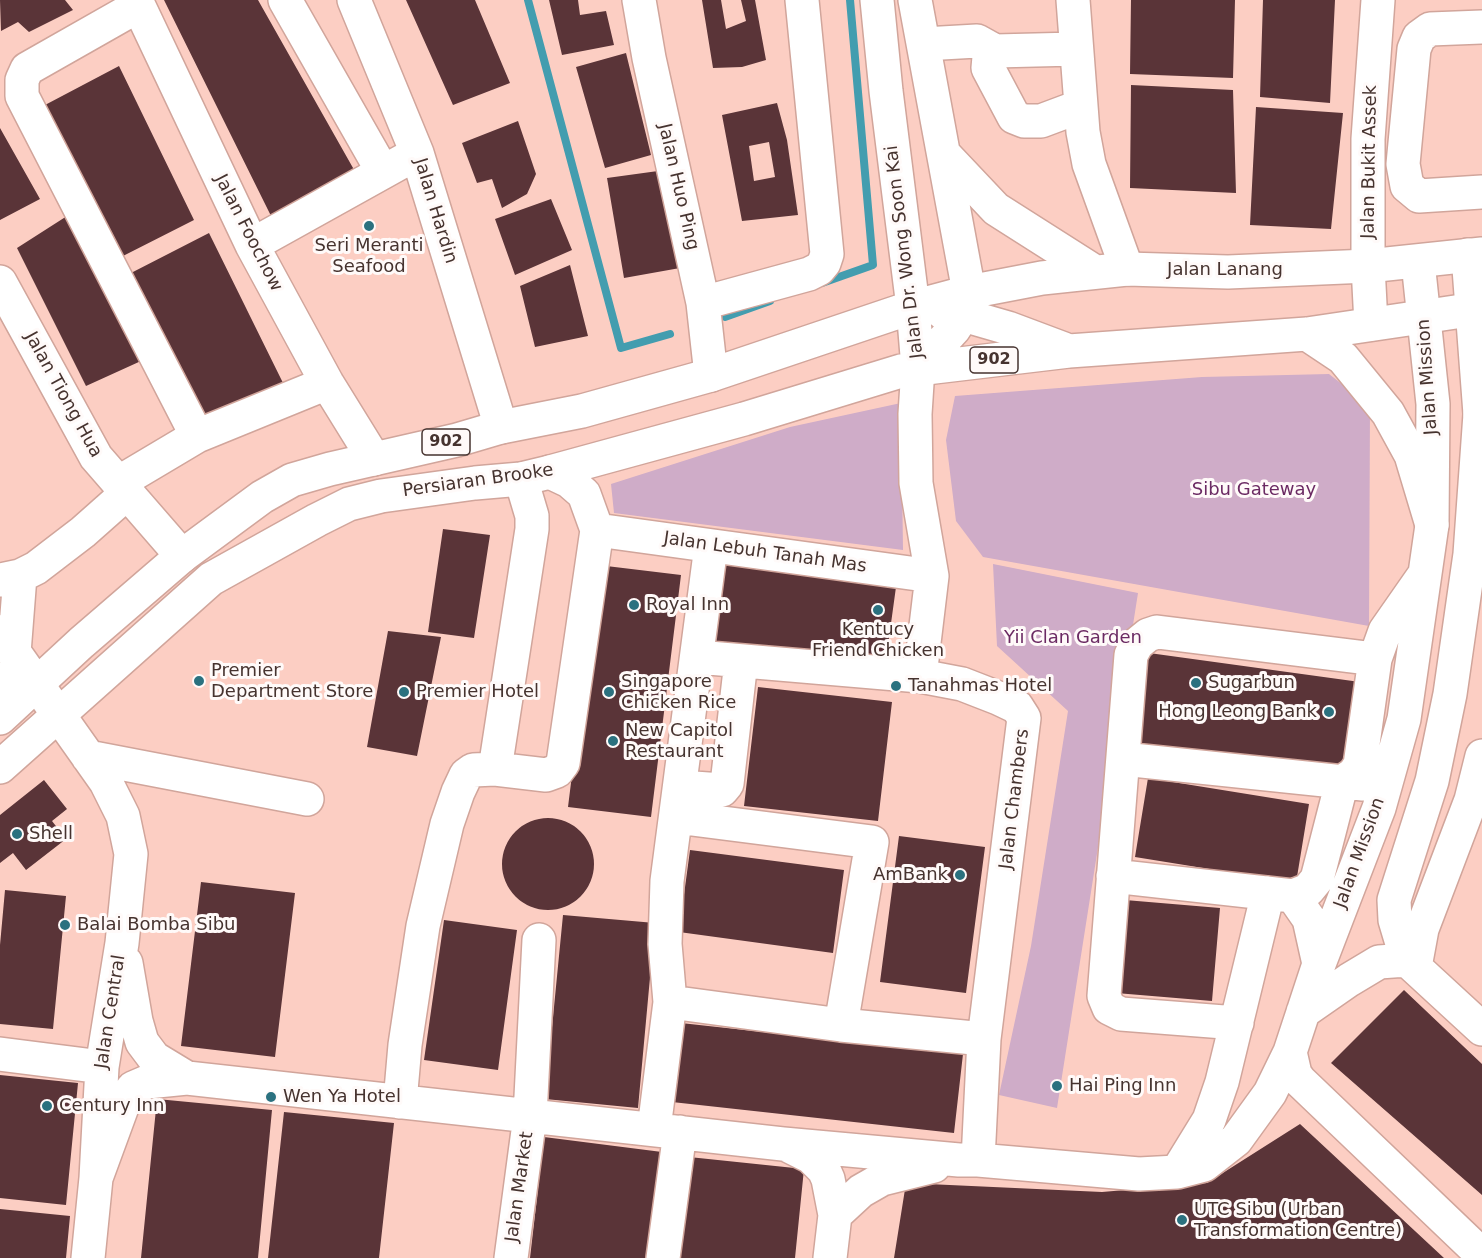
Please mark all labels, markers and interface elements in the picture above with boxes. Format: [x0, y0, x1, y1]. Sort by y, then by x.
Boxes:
street label: Jalan Bukit Assek [1358, 85, 1382, 239]
street label: Jalan Huo Ping [653, 121, 703, 253]
street label: Jalan Dr. Wong Soon Kai [881, 144, 929, 360]
street label: Jalan Hardin [409, 156, 461, 266]
street label: Jalan Foochow [209, 171, 287, 295]
marker: Seri Meranti Seafood [362, 219, 376, 233]
place label: Seri Meranti Seafood [314, 235, 424, 278]
street label: Jalan Lanang [1167, 259, 1283, 281]
street label: Jalan Mission [1413, 318, 1443, 436]
street label: Jalan Tiong Hua [20, 328, 106, 462]
road number: 902 [970, 347, 1018, 373]
road number: 902 [422, 429, 470, 455]
street label: Persiaran Brooke [401, 460, 555, 502]
park label: Sibu Gateway [1192, 479, 1316, 501]
street label: Jalan Lebuh Tanah Mas [662, 528, 868, 578]
place label: Royal Inn [646, 594, 729, 616]
marker: Royal Inn [627, 598, 641, 612]
marker: Kentucy Friend Chicken [871, 603, 885, 617]
place label: Kentucy Friend Chicken [812, 619, 944, 662]
park label: Yii Clan Garden [1004, 627, 1142, 649]
place label: Premier Department Store [211, 660, 373, 702]
place label: Singapore Chicken Rice [621, 671, 736, 714]
place label: Sugarbun [1208, 672, 1295, 694]
marker: Premier Department Store [192, 674, 206, 688]
place label: Tanahmas Hotel [908, 675, 1052, 697]
marker: Sugarbun [1189, 676, 1203, 690]
marker: Tanahmas Hotel [889, 679, 903, 693]
place label: Premier Hotel [416, 681, 539, 703]
marker: Premier Hotel [397, 685, 411, 699]
marker: Singapore Chicken Rice [602, 685, 616, 699]
place label: Hong Leong Bank [1158, 701, 1317, 723]
marker: Hong Leong Bank [1322, 705, 1336, 719]
place label: New Capitol Restaurant [625, 720, 733, 762]
street label: Jalan Chambers [996, 728, 1034, 870]
marker: New Capitol Restaurant [606, 734, 620, 748]
street label: Jalan Mission [1330, 795, 1390, 911]
place label: Shell [29, 823, 73, 845]
marker: Shell [10, 827, 24, 841]
place label: AmBank [873, 864, 948, 886]
marker: AmBank [953, 868, 967, 882]
place label: Balai Bomba Sibu [77, 914, 235, 936]
marker: Balai Bomba Sibu [58, 918, 72, 932]
street label: Jalan Central [91, 953, 131, 1071]
place label: Hai Ping Inn [1069, 1075, 1176, 1097]
marker: Hai Ping Inn [1050, 1079, 1064, 1093]
place label: Wen Ya Hotel [283, 1086, 401, 1108]
marker: Wen Ya Hotel [264, 1090, 278, 1104]
place label: Century Inn [59, 1095, 164, 1117]
marker: Century Inn [40, 1099, 54, 1113]
street label: Jalan Market [502, 1130, 538, 1244]
place label: UTC Sibu (Urban Transformation Centre) [1194, 1199, 1402, 1242]
marker: UTC Sibu (Urban Transformation Centre) [1175, 1213, 1189, 1227]

